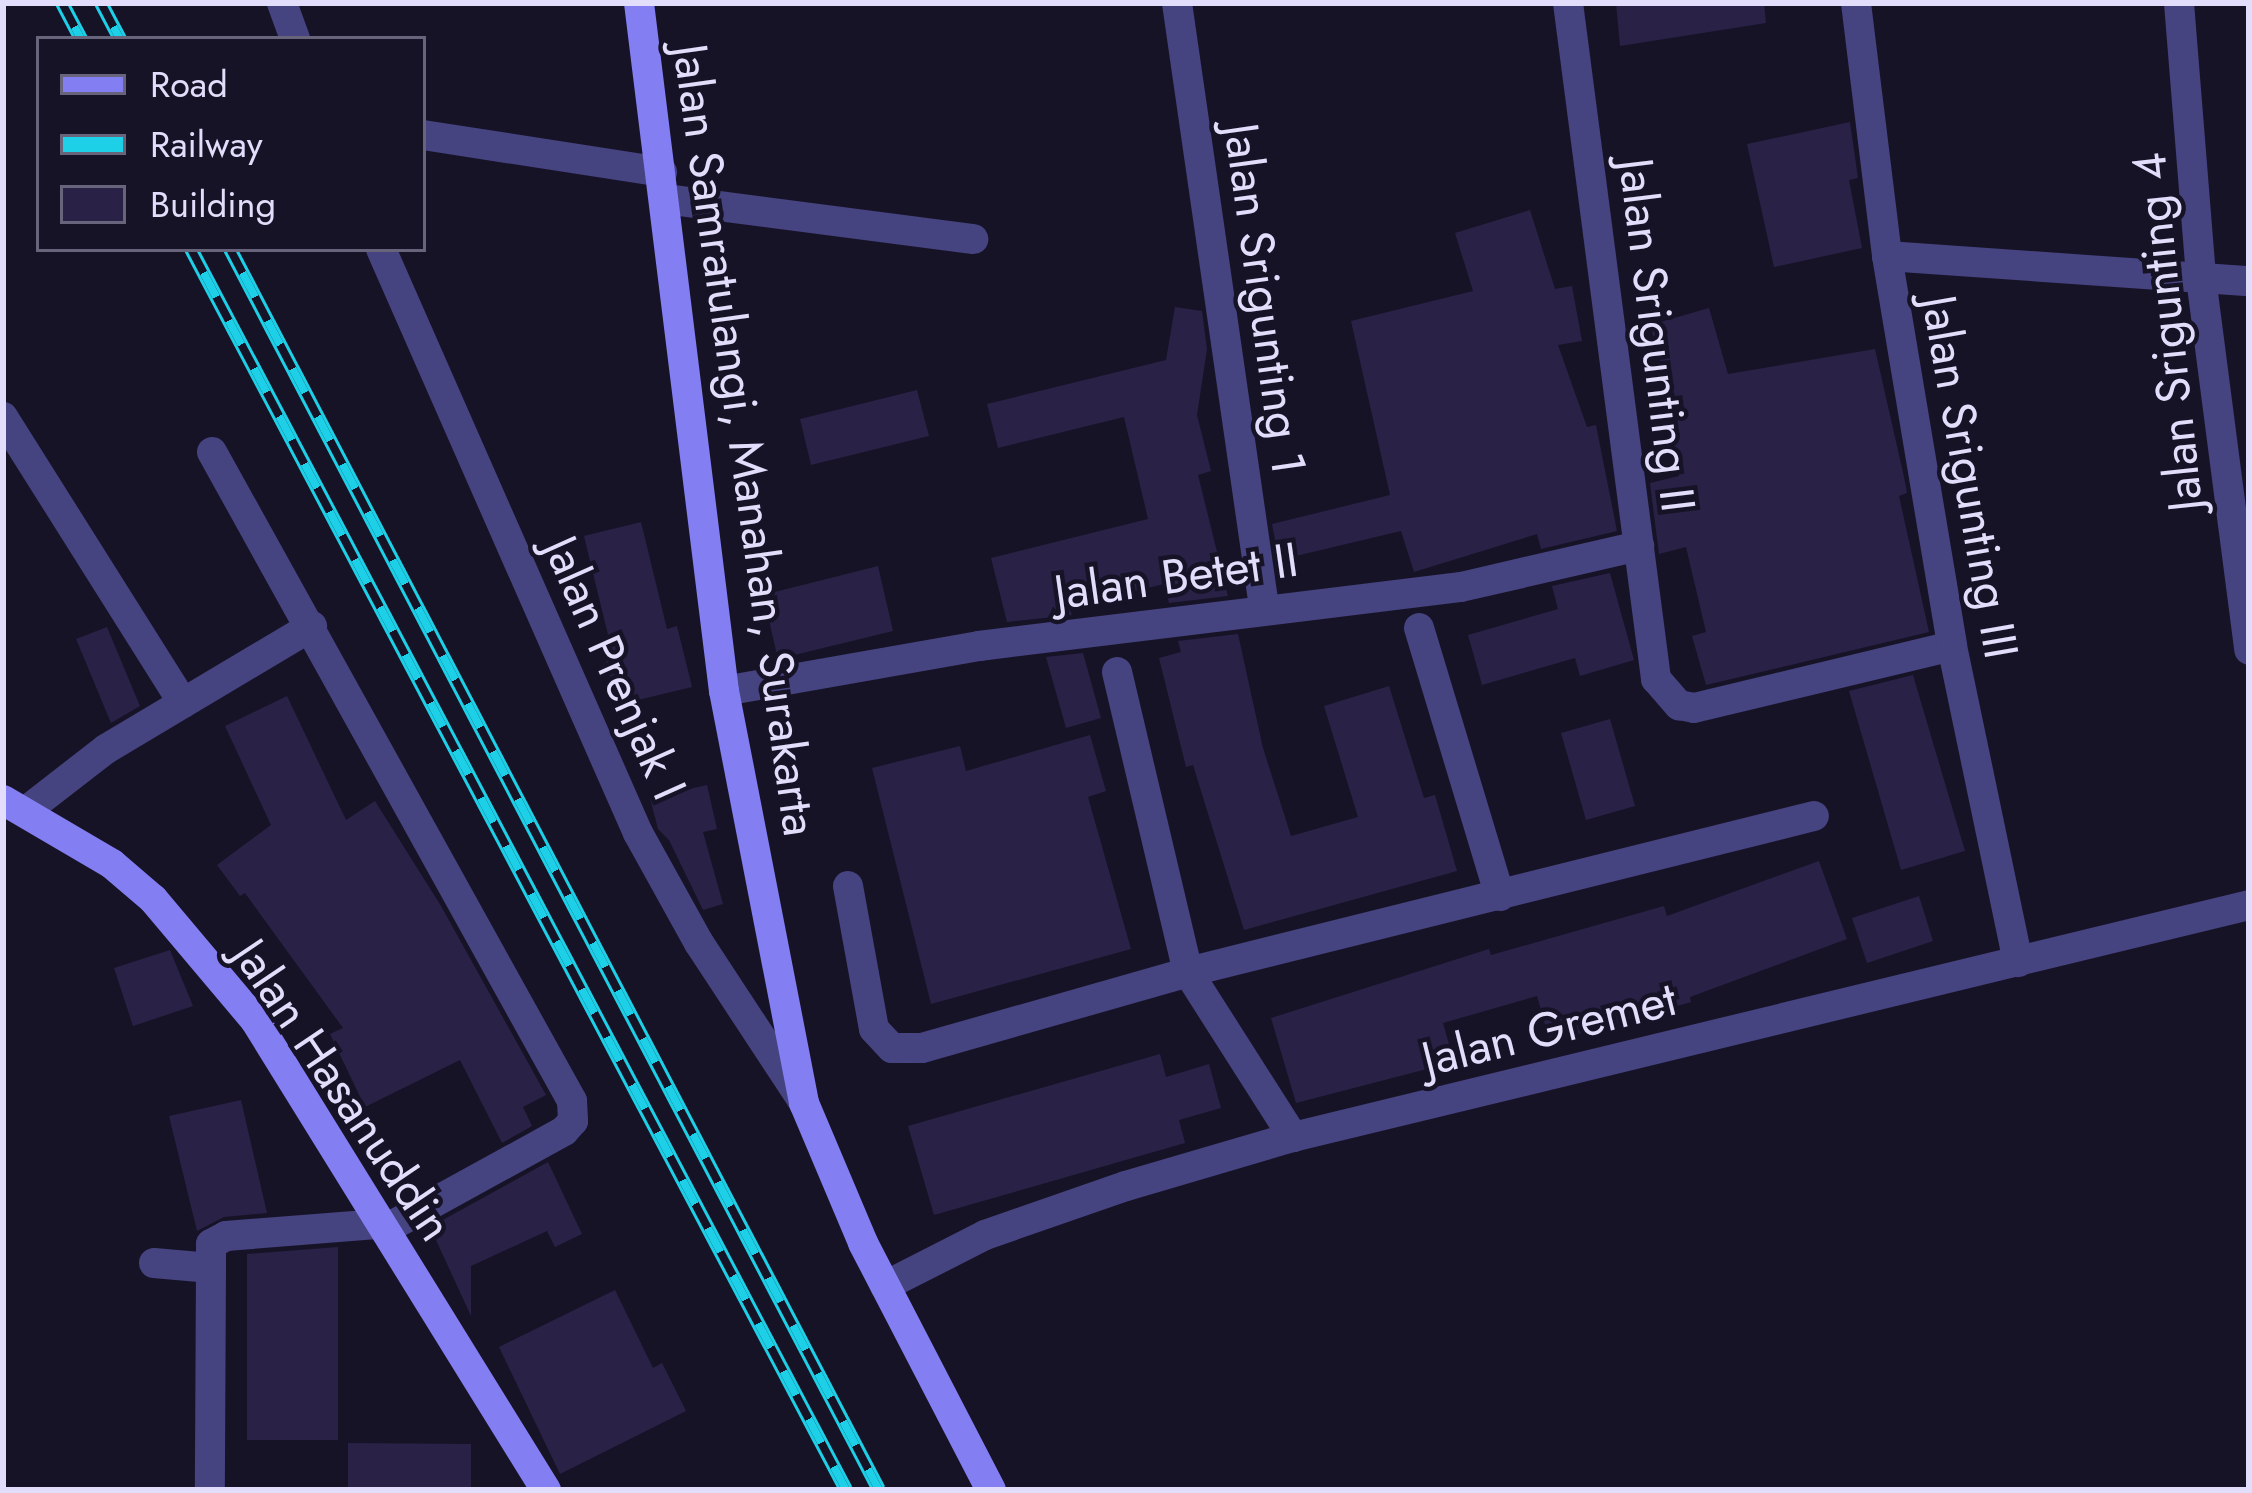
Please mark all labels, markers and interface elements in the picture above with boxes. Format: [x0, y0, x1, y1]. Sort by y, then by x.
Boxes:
legend [36, 36, 426, 252]
street label: Jalan Samratulangi, Manahan, Surakarta [661, 40, 829, 840]
text: Road [150, 58, 228, 110]
text: Railway [150, 118, 263, 170]
street label: Jalan Srigunting 1 [1212, 120, 1318, 478]
street label: Jalan Srigunting 4 [2120, 150, 2214, 514]
street label: Jalan Srigunting II [1607, 155, 1707, 515]
text: Building [150, 178, 276, 230]
street label: Jalan Srigunting III [1910, 291, 2030, 663]
street label: Jalan Prenjak I [531, 528, 699, 808]
street label: Jalan Betet II [1050, 530, 1302, 622]
street label: Jalan Hasanuddin [221, 928, 465, 1252]
street label: Jalan Gremet [1416, 970, 1682, 1088]

